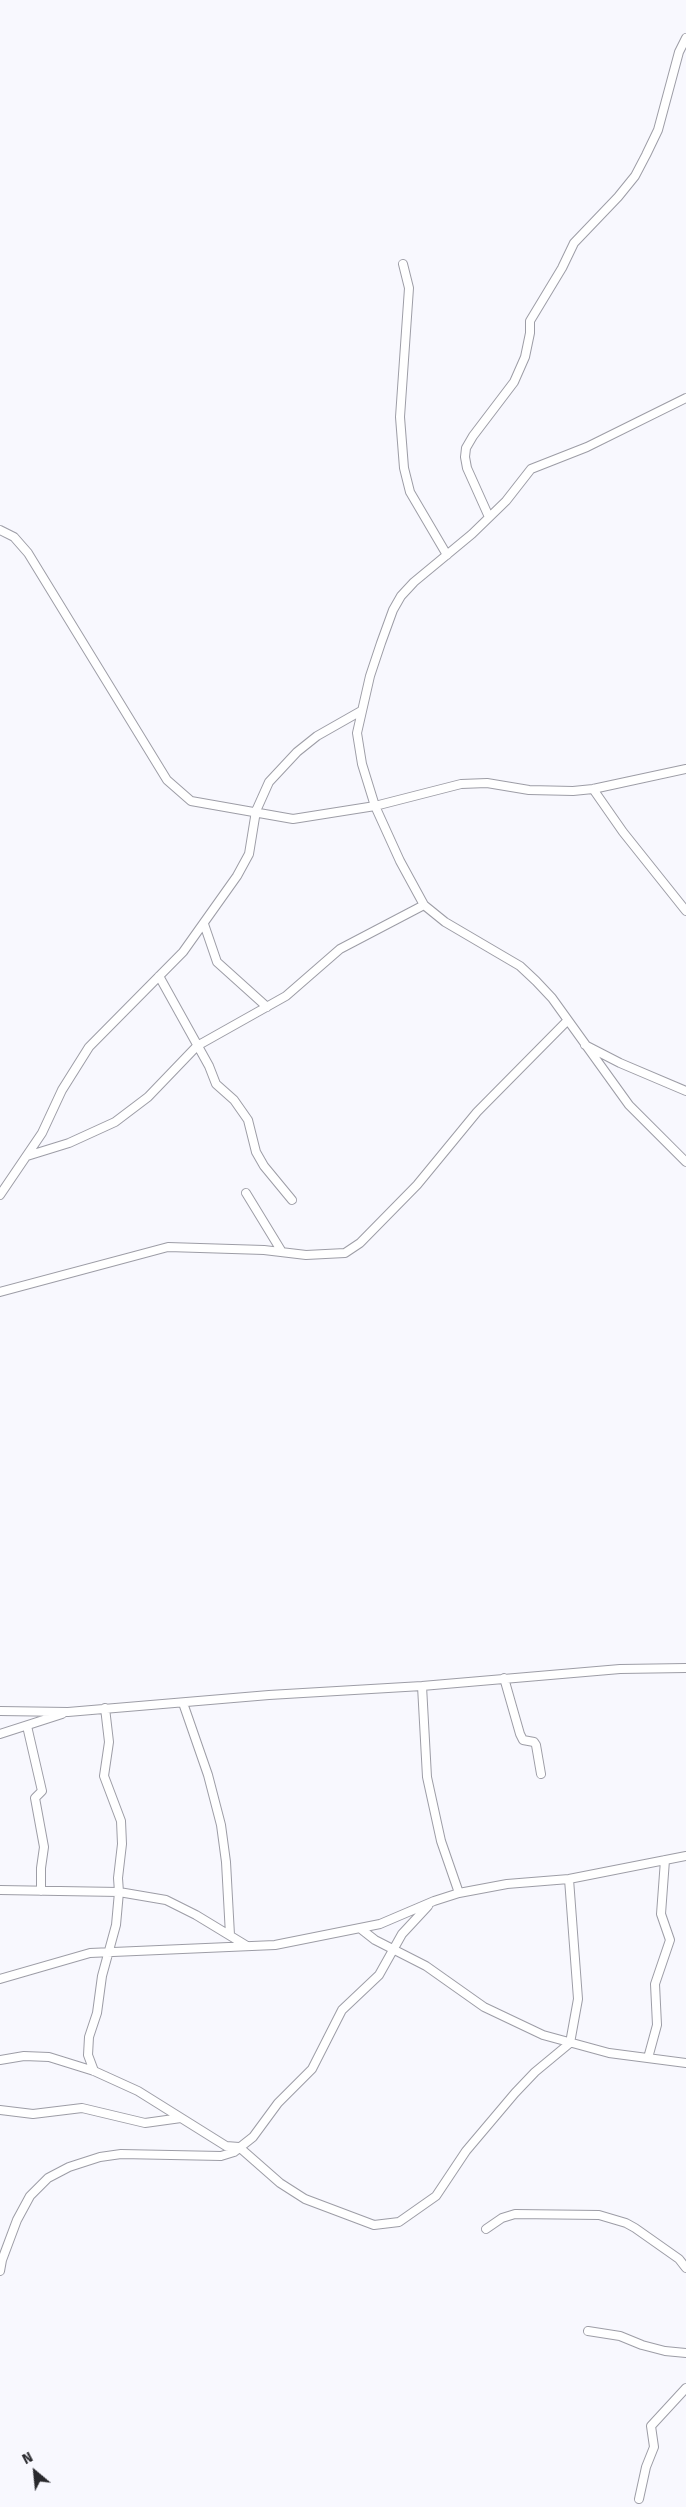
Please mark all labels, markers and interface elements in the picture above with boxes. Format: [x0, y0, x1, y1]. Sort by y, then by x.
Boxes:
north arrow [10, 2447, 60, 2497]
text: N [20, 2449, 36, 2468]

